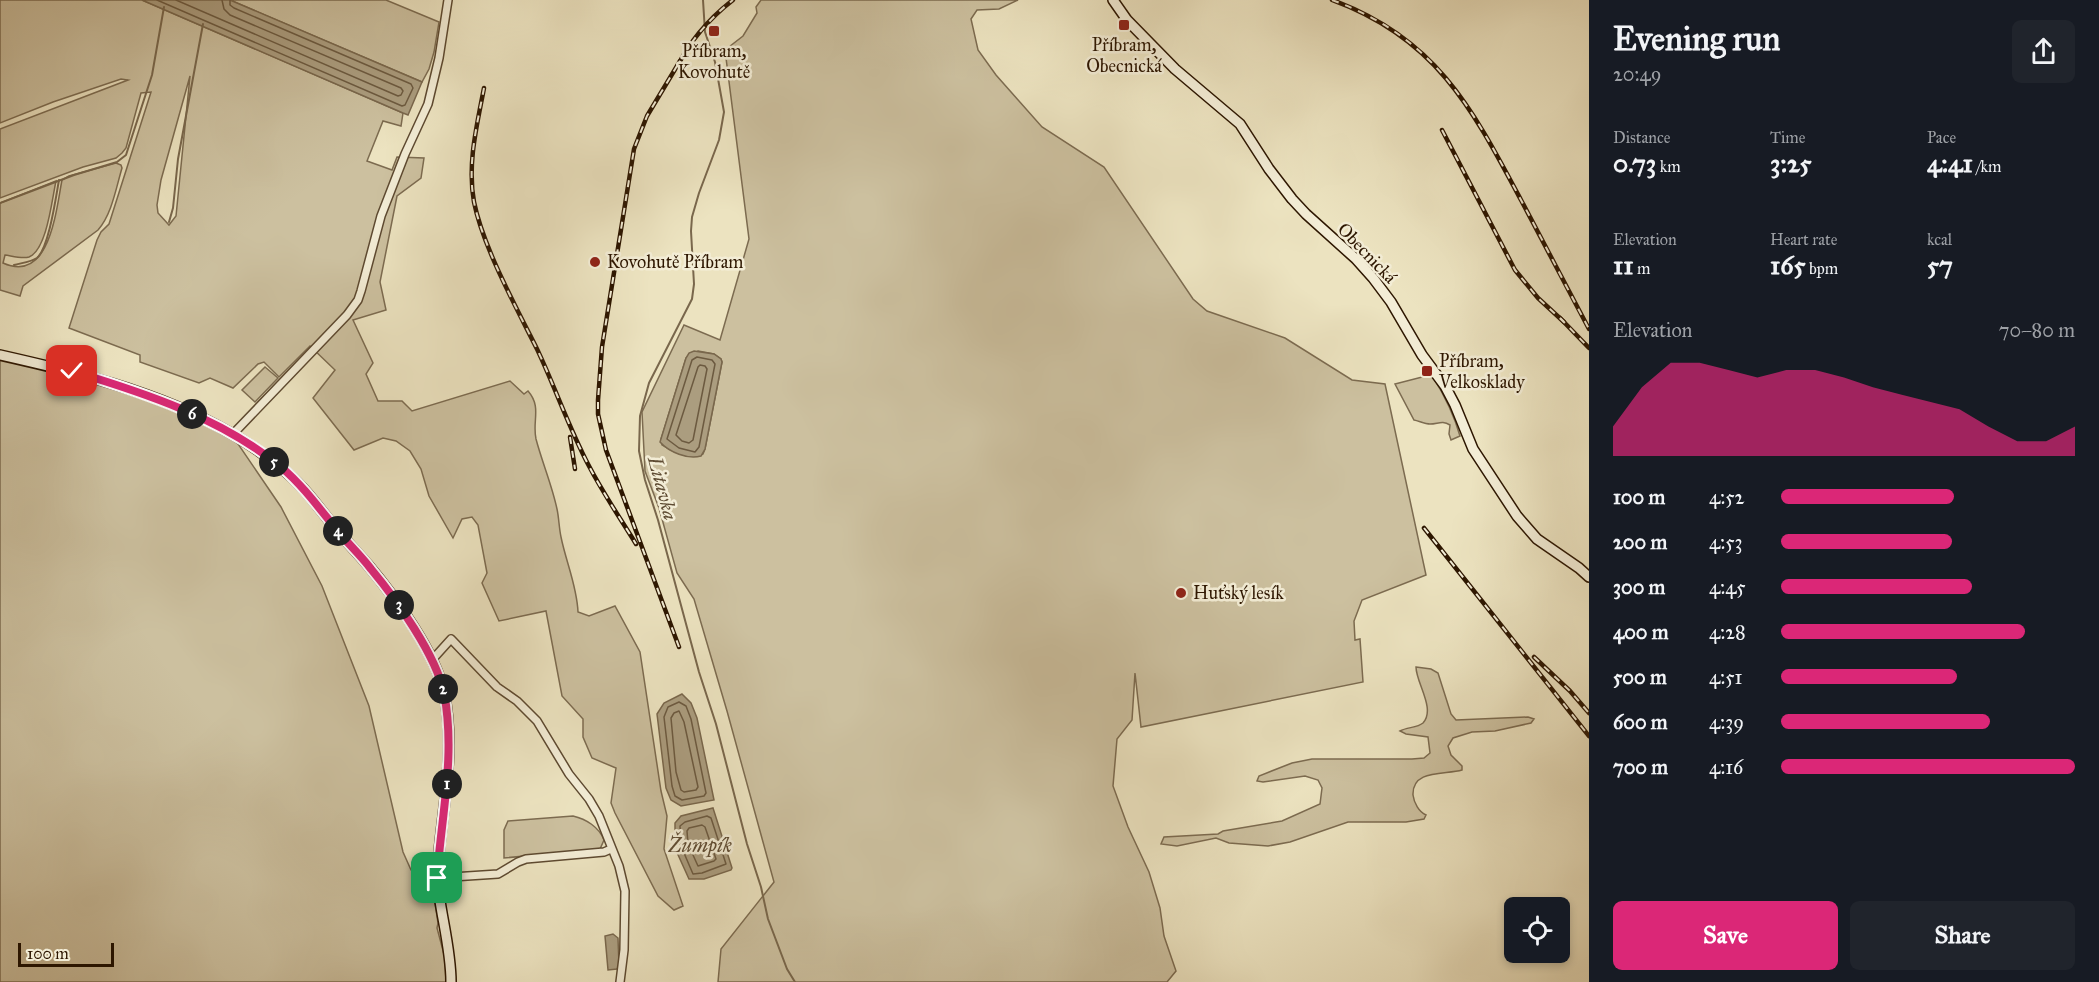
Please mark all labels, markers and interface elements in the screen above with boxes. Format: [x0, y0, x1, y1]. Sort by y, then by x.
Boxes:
marker: Příbram, Obecnická [1117, 18, 1131, 32]
text: Evening run [1613, 19, 1780, 59]
button: share [2012, 20, 2075, 83]
marker: Příbram, Kovohutě [707, 24, 721, 38]
place label: Příbram, Obecnická [1086, 34, 1162, 77]
place label: Příbram, Kovohutě [678, 40, 750, 83]
text: 20:49 [1613, 62, 1661, 86]
text: Distance [1613, 128, 1670, 147]
text: Time [1770, 128, 1805, 147]
text: Pace [1927, 128, 1956, 147]
text: 0.73 [1613, 147, 1656, 179]
text: 3:25 [1770, 147, 1812, 179]
text: 4:41 [1927, 147, 1973, 179]
text: km [1656, 157, 1681, 176]
text: /km [1973, 157, 2001, 176]
street label: Obecnická [1333, 218, 1401, 288]
text: Elevation [1613, 230, 1677, 249]
text: Heart rate [1770, 230, 1837, 249]
text: kcal [1927, 230, 1952, 249]
text: 11 [1613, 249, 1634, 281]
text: 165 [1770, 249, 1806, 281]
text: 57 [1927, 249, 1953, 281]
place label: Kovohutě Příbram [607, 251, 743, 273]
marker: Kovohutě Příbram [588, 255, 602, 269]
text: m [1634, 259, 1650, 278]
text: bpm [1806, 259, 1838, 278]
text: Elevation [1613, 318, 1692, 342]
text: 70–80 m [1999, 318, 2075, 342]
pin [46, 345, 97, 396]
place label: Příbram, Velkosklady [1438, 350, 1525, 393]
icon: check [55, 354, 88, 387]
marker: Příbram, Velkosklady [1420, 364, 1434, 378]
pin: 6 [177, 399, 207, 429]
text: 6 [188, 404, 196, 423]
pin: 5 [259, 447, 289, 477]
text: 5 [270, 452, 278, 471]
water label: Litavka [643, 453, 683, 522]
text: 100 m [1613, 485, 1665, 509]
text: 4:52 [1709, 485, 1744, 509]
pin: 4 [323, 516, 353, 546]
text: 4 [334, 521, 342, 540]
text: 200 m [1613, 530, 1667, 554]
text: 4:53 [1709, 530, 1742, 554]
text: 300 m [1613, 575, 1665, 599]
text: 4:45 [1709, 575, 1746, 599]
place label: Huťský lesík [1193, 582, 1284, 604]
marker: Huťský lesík [1174, 586, 1188, 600]
pin: 3 [384, 590, 414, 620]
text: 3 [396, 595, 402, 614]
text: 400 m [1613, 620, 1669, 644]
text: 4:28 [1709, 620, 1746, 644]
text: 500 m [1613, 665, 1667, 689]
text: 4:51 [1709, 665, 1742, 689]
pin: 2 [428, 674, 458, 704]
text: 2 [439, 679, 447, 698]
text: 600 m [1613, 710, 1668, 734]
text: 4:39 [1709, 710, 1744, 734]
text: 700 m [1613, 755, 1668, 779]
text: 4:16 [1709, 755, 1743, 779]
pin: 1 [432, 769, 462, 799]
text: 1 [444, 774, 450, 793]
water label: Žumpík [667, 831, 732, 858]
pin [411, 852, 462, 903]
icon: arrive [420, 861, 453, 894]
map controls [1504, 897, 1570, 963]
button: locate [1504, 897, 1570, 963]
button: Save [1613, 901, 1838, 970]
button: Share [1850, 901, 2075, 970]
scale bar [18, 940, 114, 968]
text: 100 m [27, 944, 69, 963]

